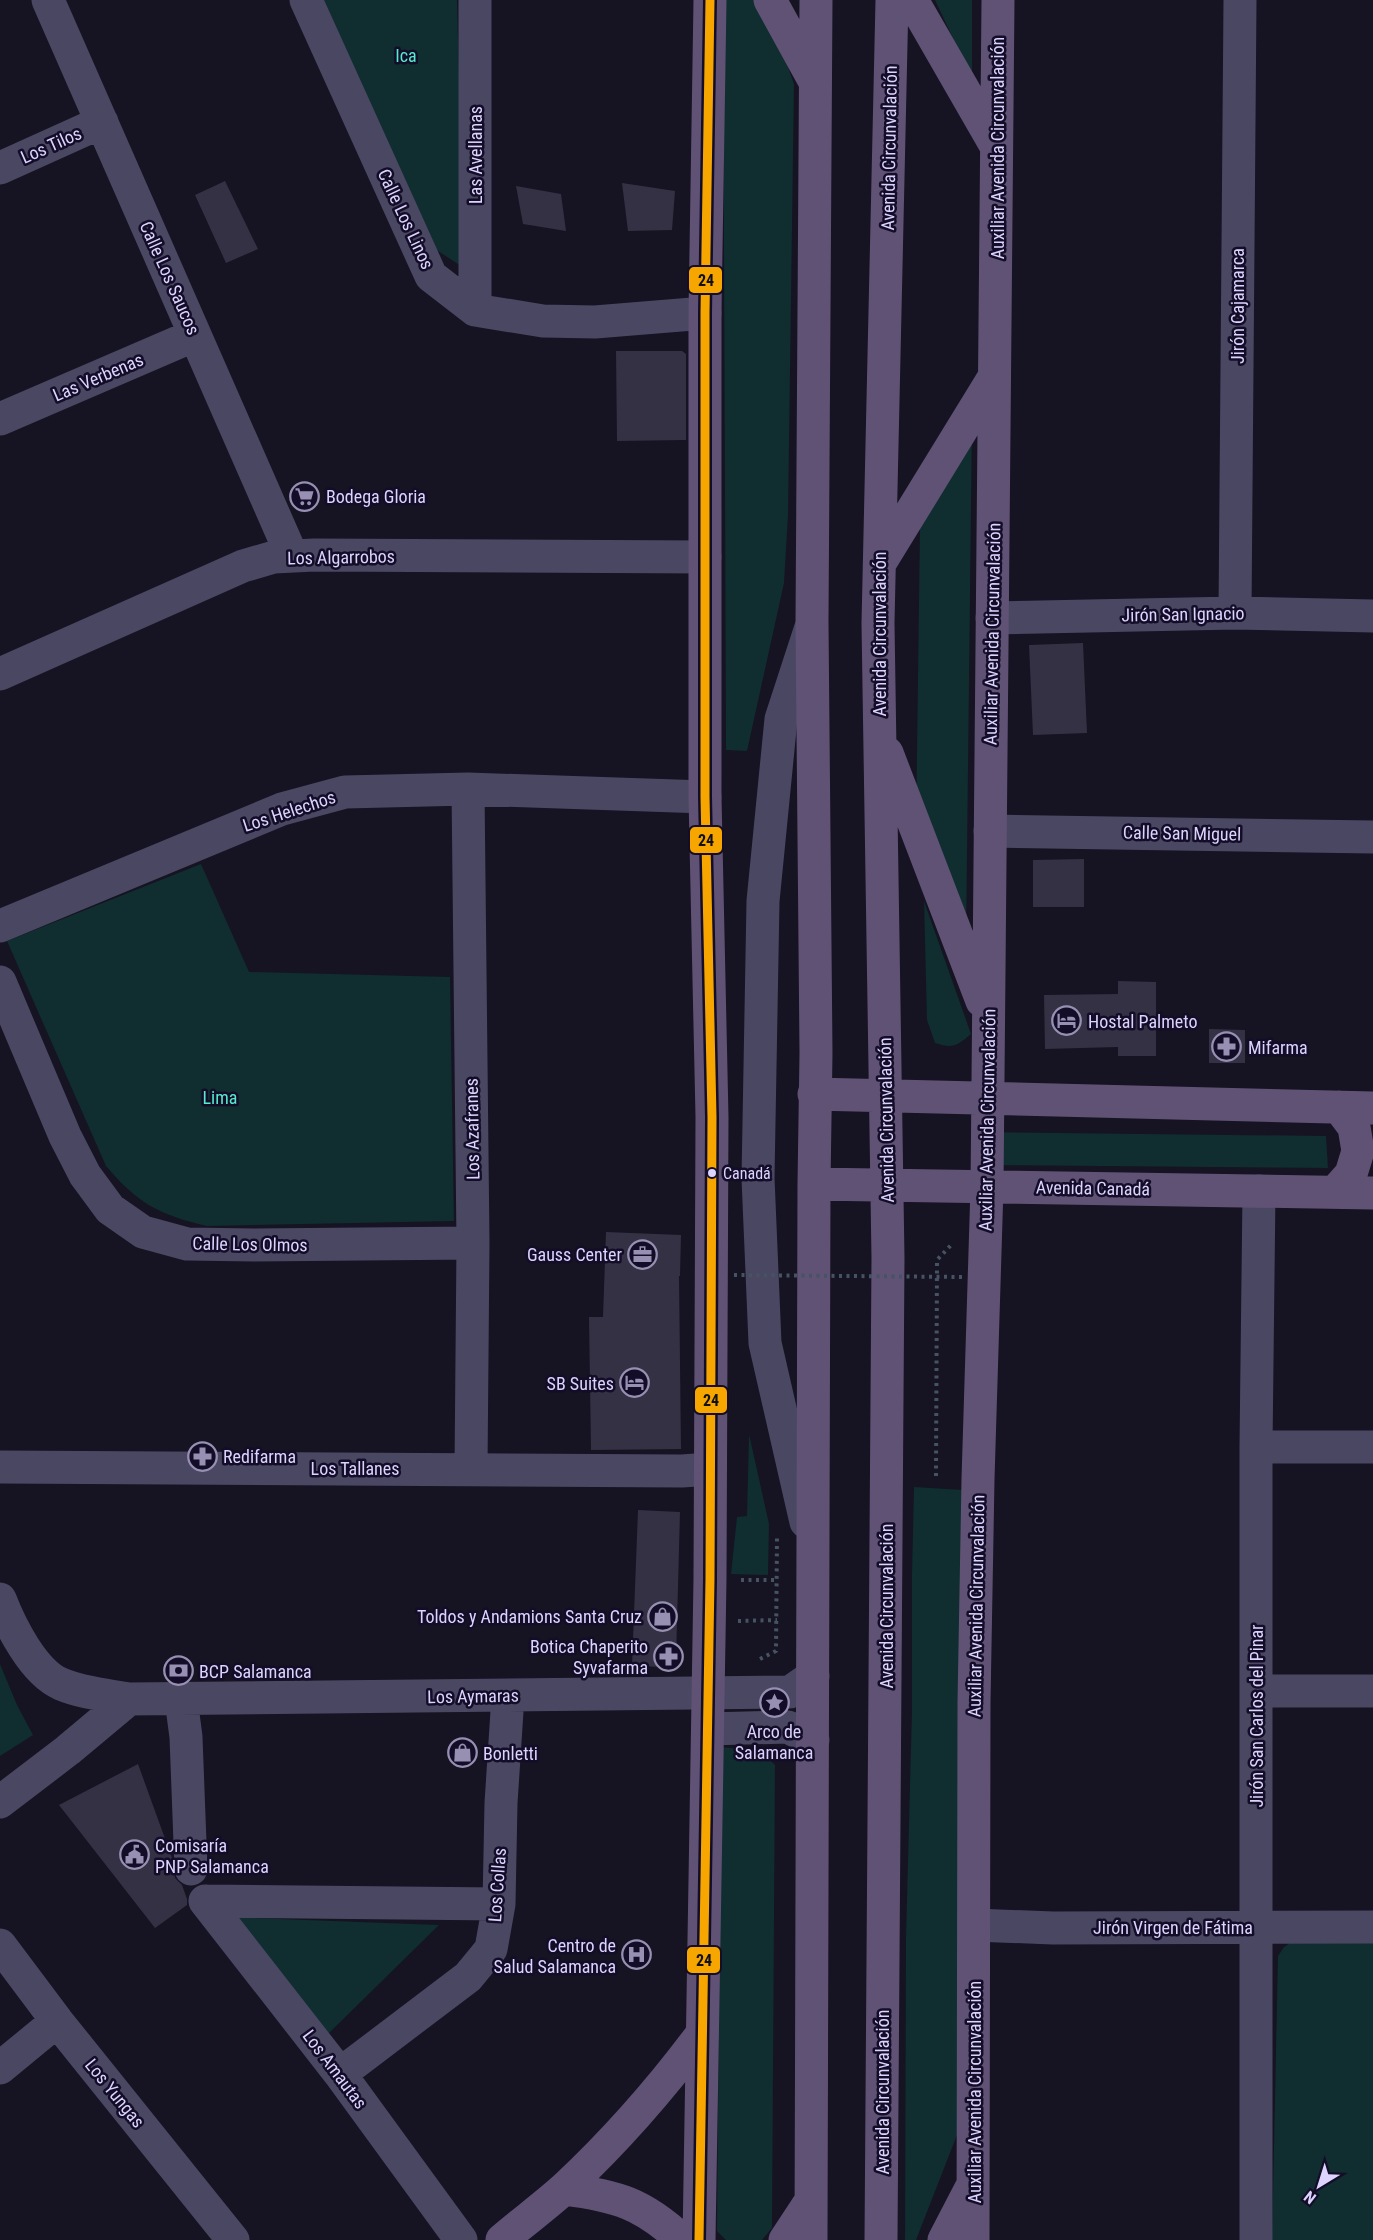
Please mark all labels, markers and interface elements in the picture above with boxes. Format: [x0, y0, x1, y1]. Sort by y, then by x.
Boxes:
street label: Auxiliar Avenida Circunvalación [987, 37, 1008, 259]
park label: Ica [395, 45, 417, 66]
street label: Avenida Circunvalación [877, 65, 901, 231]
street label: Las Avellanas [465, 106, 486, 204]
street label: Los Tilos [17, 122, 85, 168]
street label: Calle Los Linos [374, 166, 438, 272]
street label: Calle Los Saucos [136, 218, 204, 338]
street label: Jirón Cajamarca [1227, 248, 1248, 364]
line badge: 24 [688, 266, 723, 294]
text: 24 [698, 271, 714, 290]
street label: Las Verbenas [50, 349, 146, 405]
supermarket icon: Bodega Gloria [289, 480, 321, 512]
place label: Bodega Gloria [326, 486, 426, 507]
street label: Auxiliar Avenida Circunvalación [980, 523, 1004, 745]
street label: Los Algarrobos [287, 546, 395, 568]
street label: Avenida Circunvalación [869, 551, 890, 717]
street label: Jirón San Ignacio [1121, 602, 1245, 626]
street label: Los Helechos [240, 786, 338, 836]
street label: Calle San Miguel [1123, 821, 1241, 845]
line badge: 24 [689, 826, 723, 854]
text: 24 [698, 831, 714, 850]
hotel icon: Hostal Palmeto [1051, 1005, 1083, 1037]
street label: Auxiliar Avenida Circunvalación [975, 1009, 999, 1231]
place label: Hostal Palmeto [1088, 1011, 1197, 1032]
pharmacy icon: Mifarma [1211, 1031, 1243, 1063]
street label: Avenida Circunvalación [874, 1037, 898, 1203]
place label: Mifarma [1248, 1037, 1308, 1058]
street label: Los Azafranes [461, 1078, 483, 1180]
park label: Lima [203, 1087, 237, 1108]
place label: Canadá [723, 1164, 771, 1183]
marker: Canadá [706, 1167, 718, 1179]
street label: Avenida Canadá [1036, 1177, 1150, 1199]
street label: Calle Los Olmos [192, 1232, 308, 1256]
office icon: Gauss Center [627, 1238, 659, 1270]
place label: Gauss Center [527, 1244, 623, 1265]
hotel icon: SB Suites [619, 1367, 651, 1399]
place label: SB Suites [547, 1373, 614, 1394]
line badge: 24 [694, 1386, 728, 1414]
text: 24 [703, 1391, 719, 1410]
pharmacy icon: Redifarma [186, 1440, 218, 1472]
place label: Redifarma [223, 1446, 296, 1467]
street label: Los Tallanes [311, 1458, 399, 1479]
street label: Auxiliar Avenida Circunvalación [964, 1495, 988, 1717]
street label: Avenida Circunvalación [876, 1523, 897, 1689]
shop icon: Toldos y Andamions Santa Cruz [647, 1600, 679, 1632]
place label: Toldos y Andamions Santa Cruz [417, 1606, 642, 1627]
street label: Jirón San Carlos del Pinar [1246, 1624, 1267, 1808]
place label: Botica Chaperito Syvafarma [530, 1636, 648, 1678]
pharmacy icon: Botica Chaperito Syvafarma [653, 1640, 685, 1672]
bank icon: BCP Salamanca [162, 1655, 194, 1687]
place label: BCP Salamanca [199, 1661, 312, 1682]
street label: Los Aymaras [427, 1685, 519, 1707]
place icon: Arco de Salamanca [758, 1686, 790, 1718]
place label: Arco de Salamanca [735, 1721, 813, 1763]
shop icon: Bonletti [446, 1737, 478, 1769]
place label: Bonletti [483, 1743, 538, 1764]
place label: Comisaría PNP Salamanca [155, 1835, 269, 1877]
public building icon: Comisaría PNP Salamanca [118, 1839, 150, 1871]
street label: Los Collas [484, 1847, 510, 1923]
street label: Jirón Virgen de Fátima [1093, 1917, 1253, 1938]
place label: Centro de Salud Salamanca [494, 1935, 616, 1977]
hospital icon: Centro de Salud Salamanca [621, 1939, 653, 1971]
line badge: 24 [686, 1946, 721, 1974]
text: 24 [696, 1951, 712, 1970]
street label: Auxiliar Avenida Circunvalación [964, 1981, 985, 2203]
street label: Avenida Circunvalación [872, 2009, 893, 2175]
street label: Los Amautas [299, 2025, 371, 2113]
street label: Los Yungas [81, 2054, 149, 2132]
north arrow [1289, 2156, 1349, 2216]
text: N [1300, 2187, 1320, 2208]

